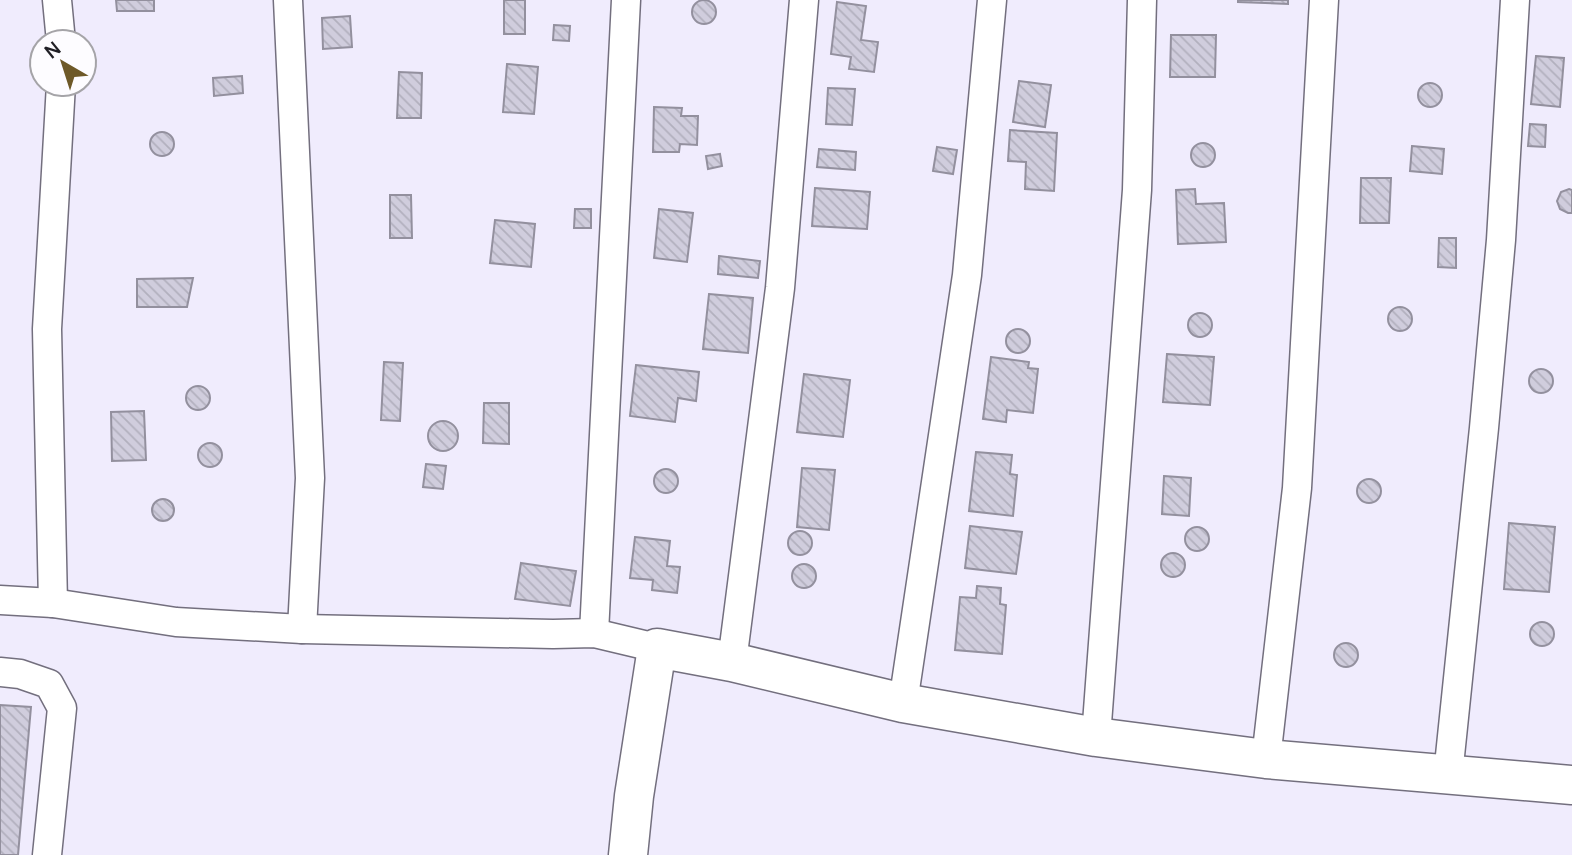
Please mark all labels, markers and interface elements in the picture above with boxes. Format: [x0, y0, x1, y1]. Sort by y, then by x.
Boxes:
north arrow [28, 28, 98, 98]
text: N [39, 35, 66, 64]

